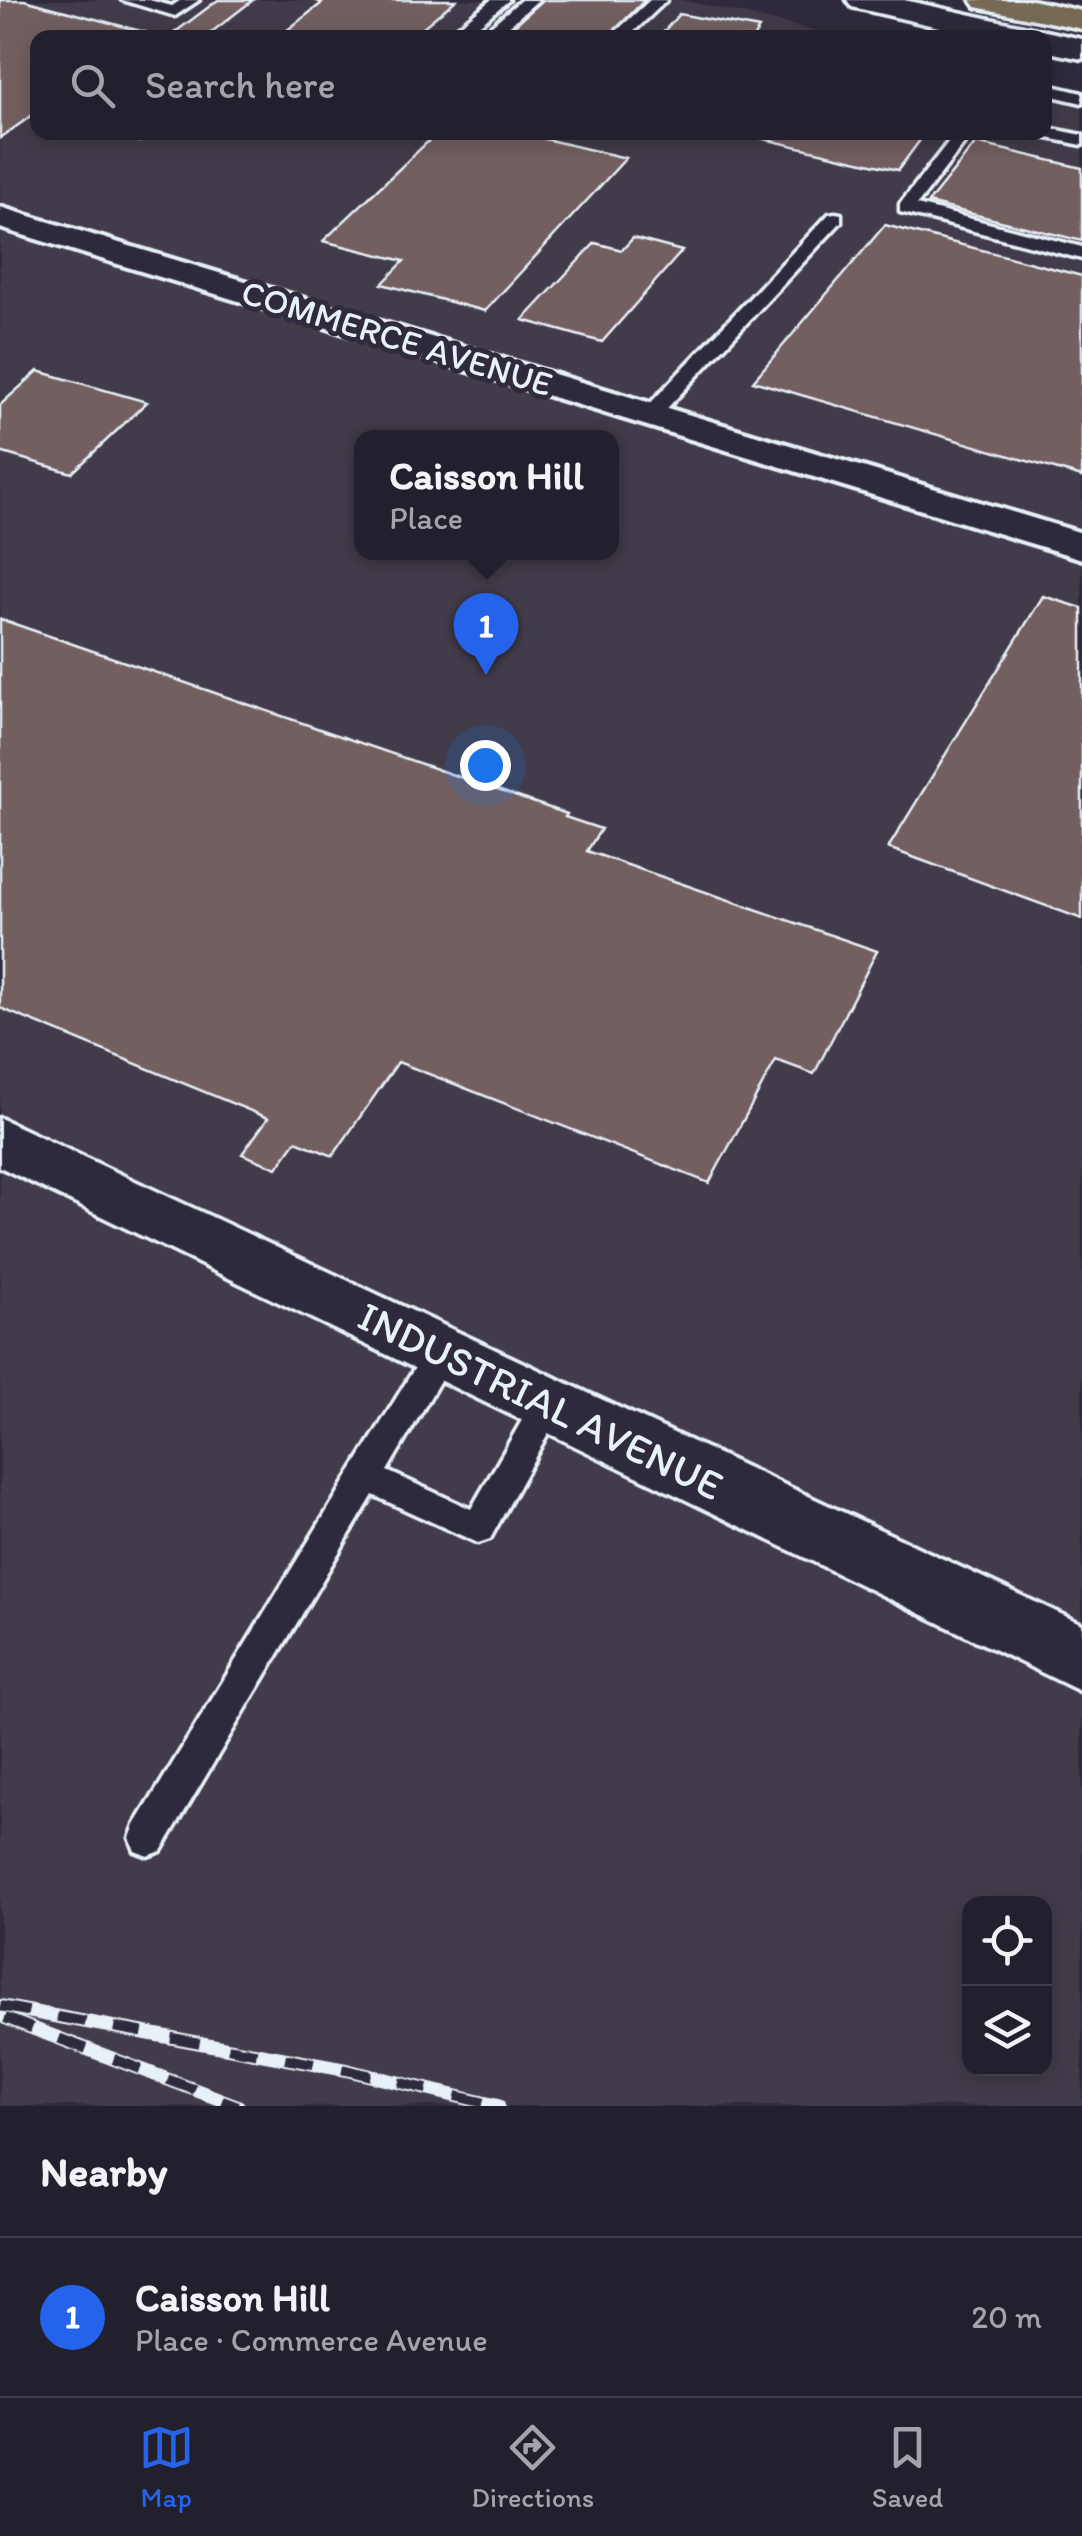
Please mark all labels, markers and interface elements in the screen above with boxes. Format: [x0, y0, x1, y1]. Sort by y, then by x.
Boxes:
search box [30, 30, 1052, 140]
icon: search [65, 58, 120, 113]
text: Search here [145, 62, 336, 108]
street label: COMMERCE AVENUE [237, 271, 557, 405]
popup [354, 430, 619, 560]
text: Caisson Hill [389, 453, 584, 499]
text: Place [389, 499, 463, 537]
pin: 1 [454, 592, 518, 675]
your location [460, 740, 511, 791]
street label: INDUSTRIAL AVENUE [350, 1290, 731, 1511]
map controls [962, 1896, 1052, 2076]
button: locate [962, 1896, 1052, 1986]
button: layers [962, 1986, 1052, 2076]
text: Nearby [40, 2146, 167, 2197]
text: Caisson Hill [135, 2275, 330, 2321]
text: 1 [65, 2298, 80, 2336]
text: 20 m [971, 2298, 1042, 2336]
text: Place · Commerce Avenue [135, 2321, 488, 2359]
tab: Map [139, 2420, 194, 2514]
tab: Directions [471, 2420, 594, 2514]
tab: Saved [872, 2420, 943, 2514]

